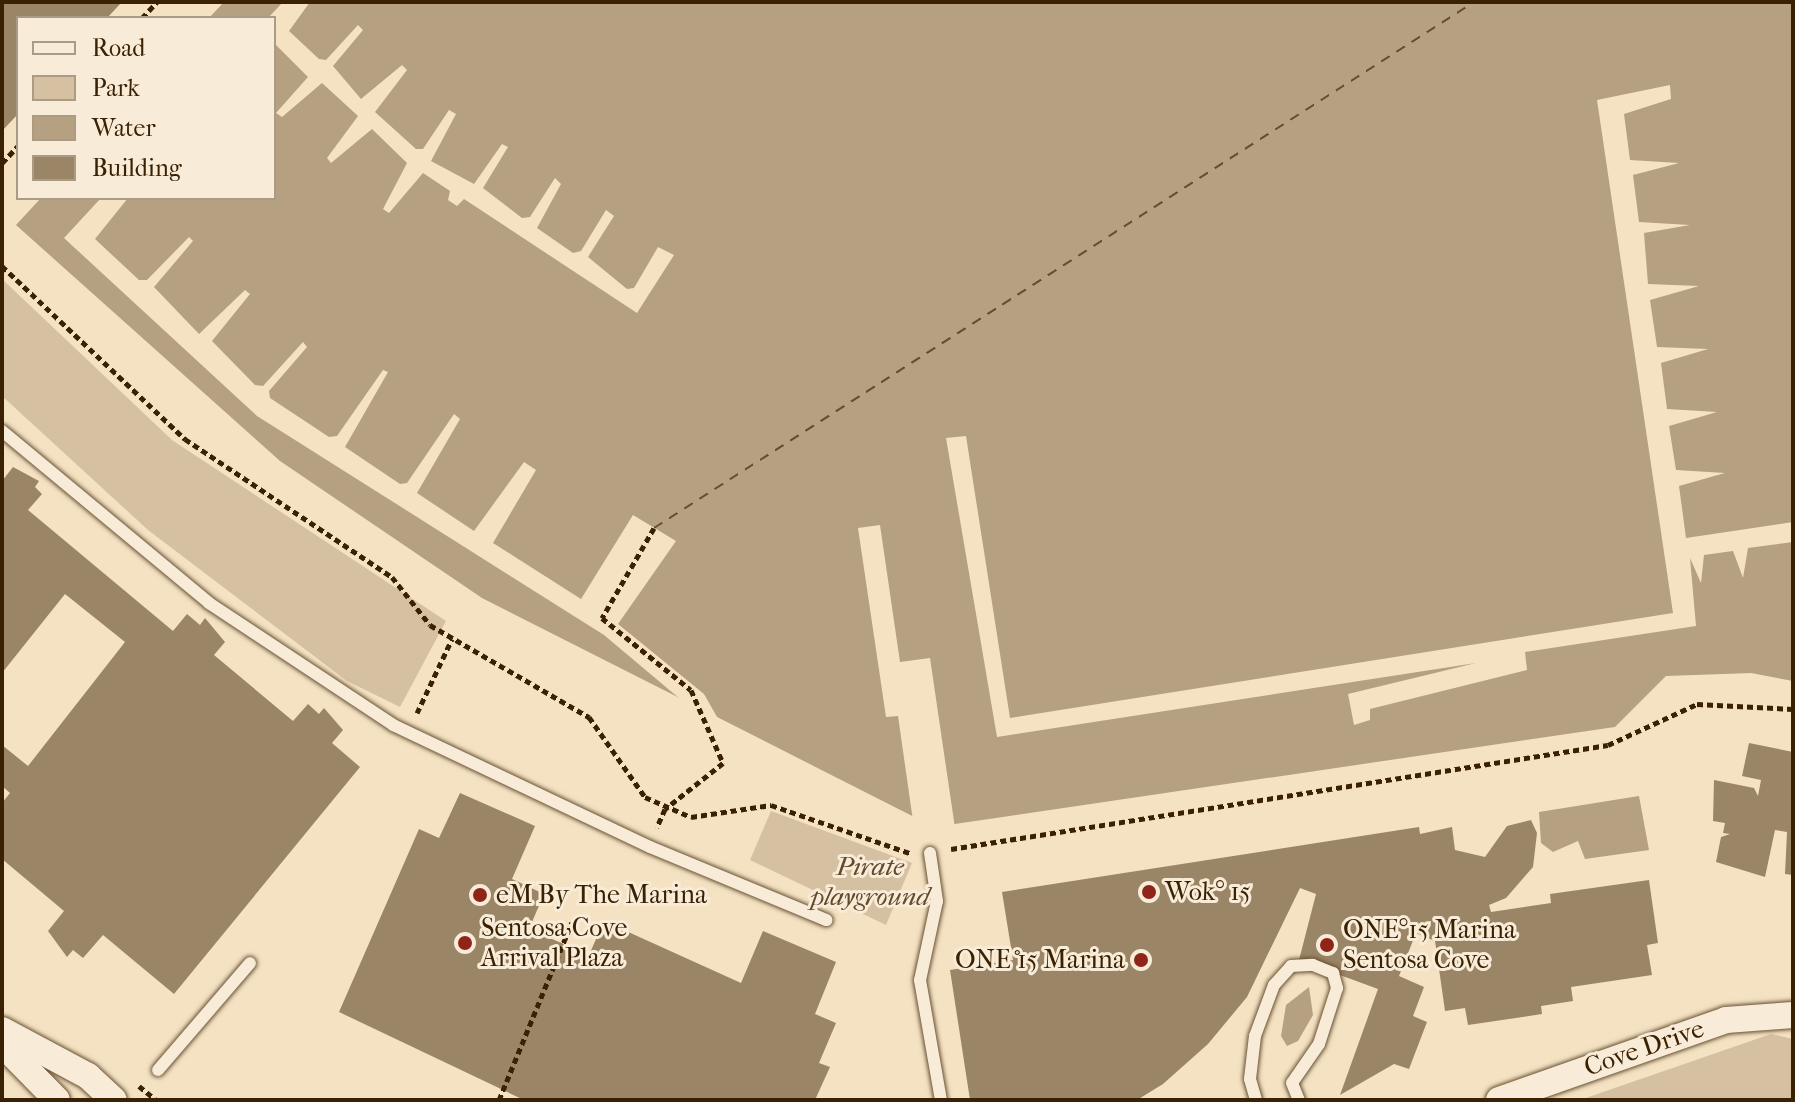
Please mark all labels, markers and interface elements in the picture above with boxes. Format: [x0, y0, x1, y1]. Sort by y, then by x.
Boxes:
legend [16, 16, 276, 200]
text: Road [92, 34, 145, 62]
text: Park [92, 74, 140, 102]
text: Water [92, 114, 156, 142]
text: Building [92, 154, 182, 182]
park label: Pirate playground [811, 851, 929, 912]
place label: Wok° 15 [1165, 876, 1251, 908]
place label: eM By The Marina [496, 879, 707, 911]
marker: Wok° 15 [1140, 883, 1158, 901]
marker: eM By The Marina [471, 886, 489, 904]
place label: Sentosa Cove Arrival Plaza [481, 912, 627, 974]
place label: ONE°15 Marina Sentosa Cove [1343, 914, 1516, 976]
marker: Sentosa Cove Arrival Plaza [456, 934, 474, 952]
marker: ONE°15 Marina Sentosa Cove [1318, 936, 1336, 954]
place label: ONE ̊15 Marina [956, 944, 1125, 976]
marker: ONE ̊15 Marina [1132, 951, 1150, 969]
street label: Cove Drive [1580, 1013, 1708, 1083]

